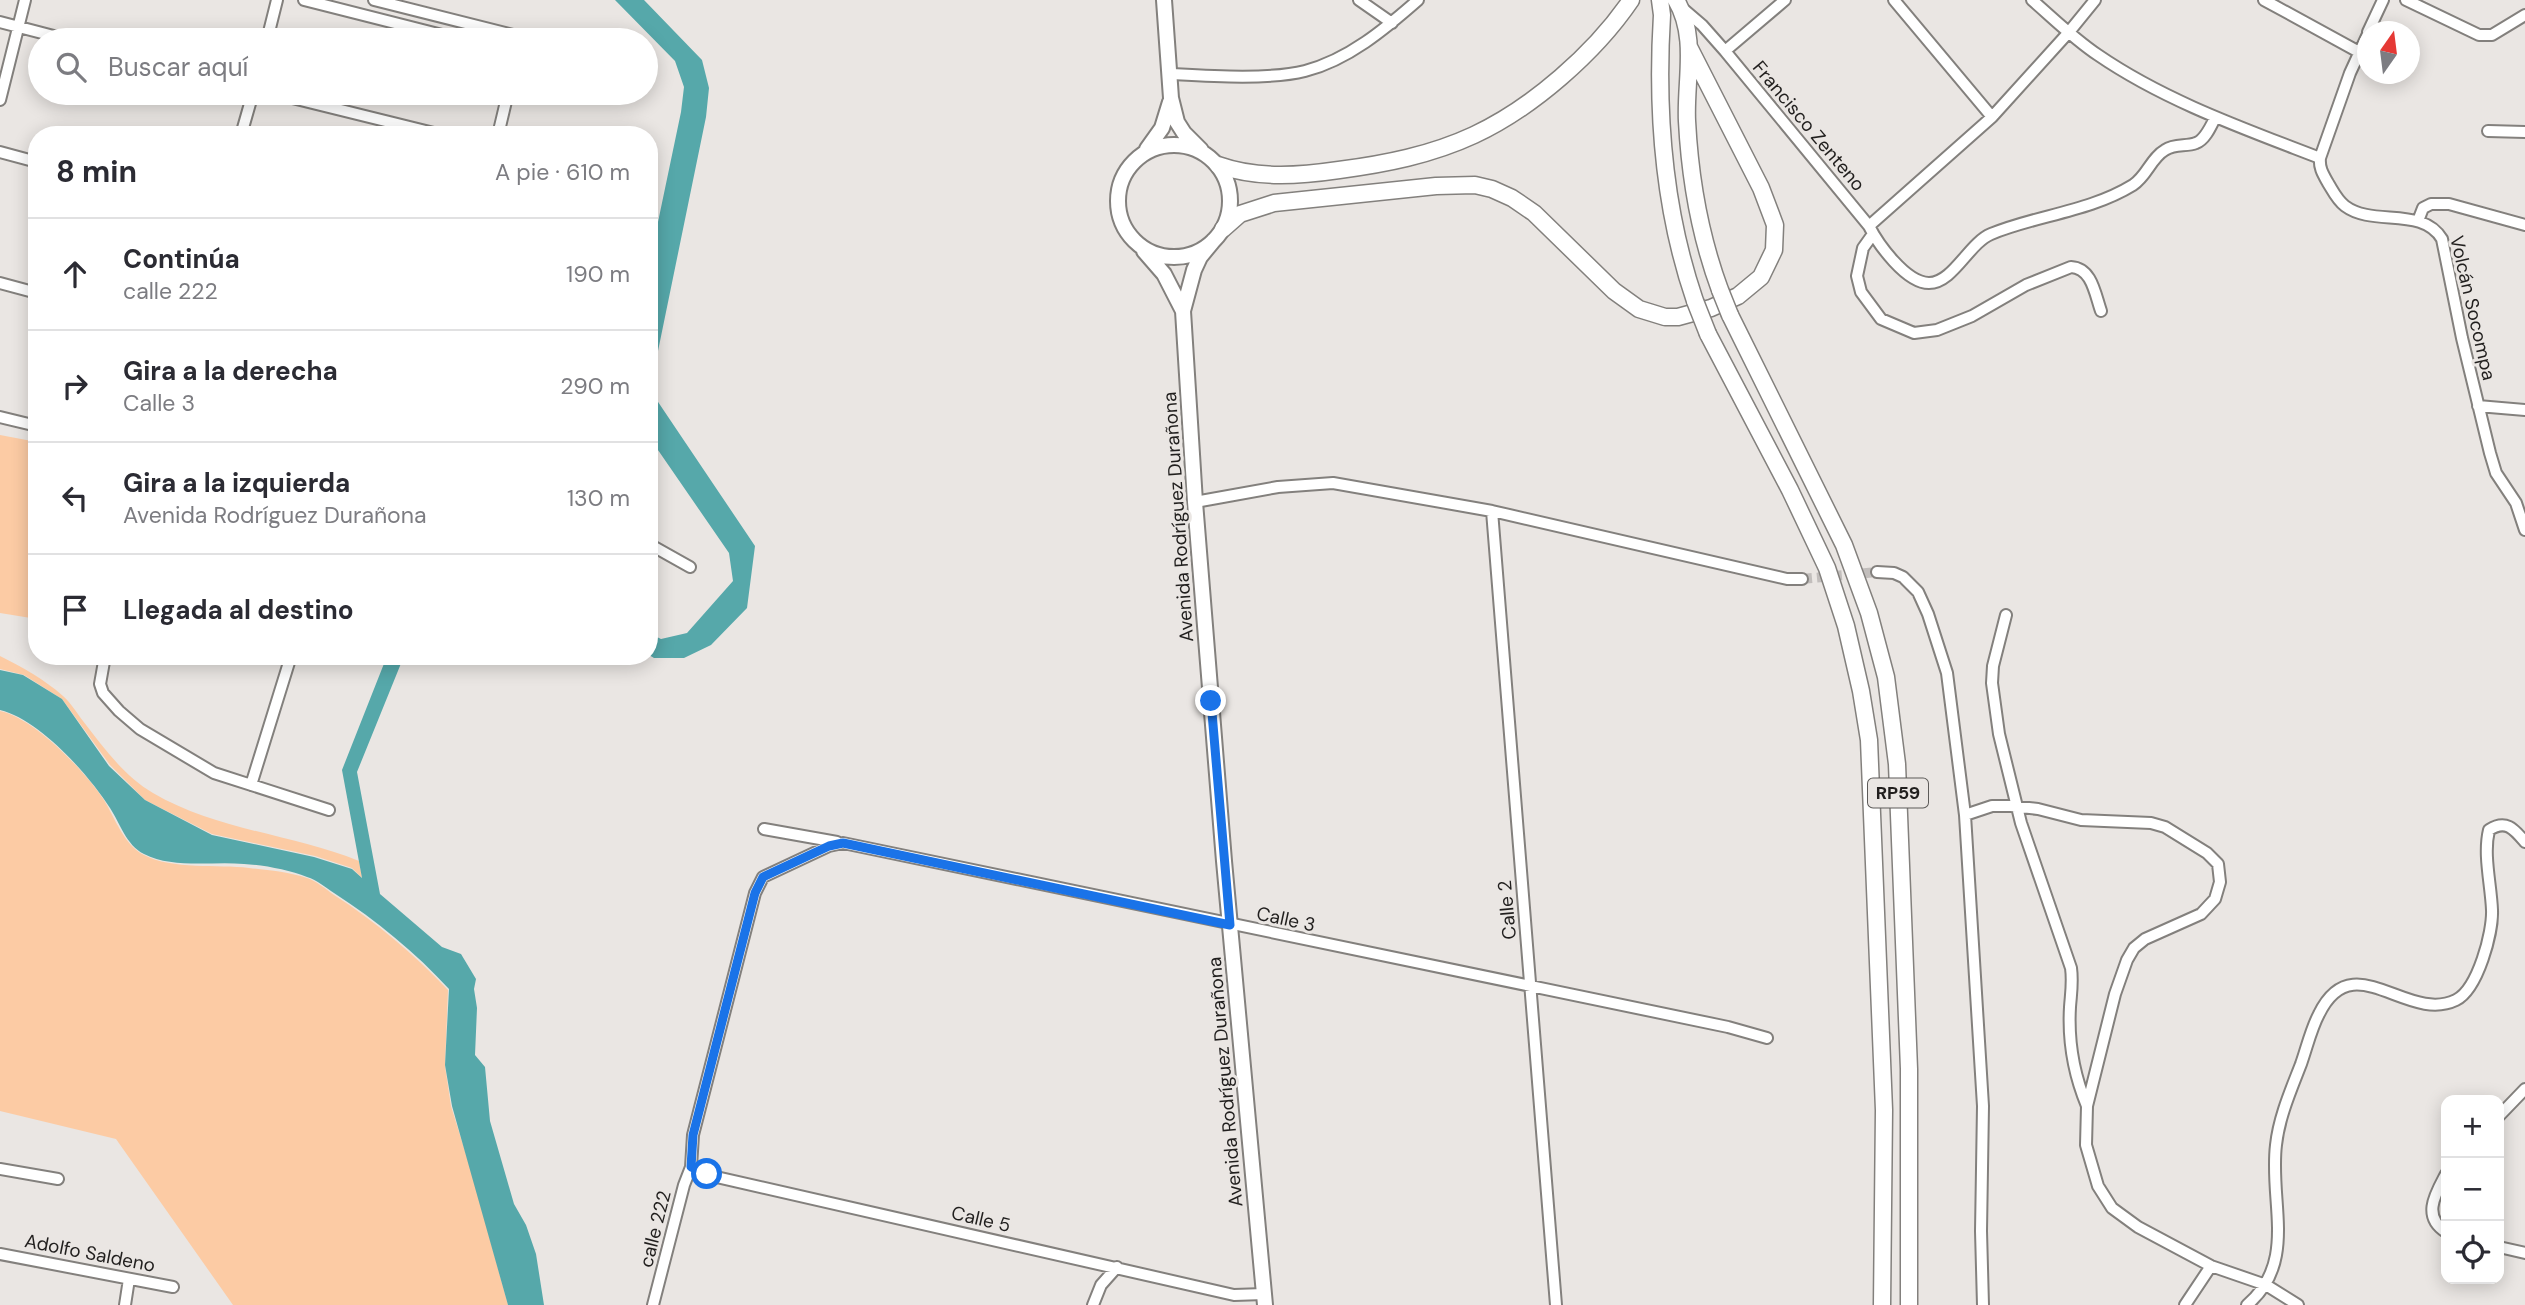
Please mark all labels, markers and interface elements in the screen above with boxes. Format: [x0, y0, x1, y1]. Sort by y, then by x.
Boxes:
north arrow [2357, 21, 2420, 84]
search box [28, 28, 658, 105]
icon: search [52, 48, 90, 86]
text: Buscar aquí [108, 50, 248, 84]
street label: Francisco Zenteno [1747, 56, 1871, 196]
text: 8 min [56, 152, 137, 191]
text: A pie · 610 m [495, 157, 630, 187]
street label: Volcán Socompa [2444, 233, 2502, 383]
text: Continúa [123, 242, 240, 276]
icon: ahead [56, 255, 94, 293]
text: 190 m [566, 259, 630, 289]
text: calle 222 [123, 276, 218, 306]
text: Gira a la derecha [123, 354, 338, 388]
icon: right [56, 367, 94, 405]
text: 290 m [560, 371, 630, 401]
text: Calle 3 [123, 388, 195, 418]
street label: Avenida Rodríguez Durañona [1157, 391, 1199, 643]
text: Gira a la izquierda [123, 466, 350, 500]
icon: left [56, 479, 94, 517]
text: 130 m [567, 483, 630, 513]
text: Avenida Rodríguez Durañona [123, 500, 426, 530]
icon: arrive [56, 591, 94, 629]
text: Llegada al destino [123, 593, 354, 627]
route end [1195, 685, 1226, 716]
road number: RP59 [1868, 778, 1928, 808]
street label: Calle 2 [1492, 879, 1522, 941]
street label: Calle 3 [1254, 901, 1318, 937]
street label: Avenida Rodríguez Durañona [1202, 956, 1248, 1208]
map controls [2441, 1095, 2504, 1284]
button: + [2441, 1095, 2504, 1158]
route start [691, 1158, 722, 1189]
button: − [2441, 1158, 2504, 1221]
street label: calle 222 [633, 1188, 677, 1270]
street label: Calle 5 [949, 1200, 1013, 1238]
button: locate [2441, 1221, 2504, 1284]
street label: Adolfo Saldeno [23, 1228, 157, 1278]

